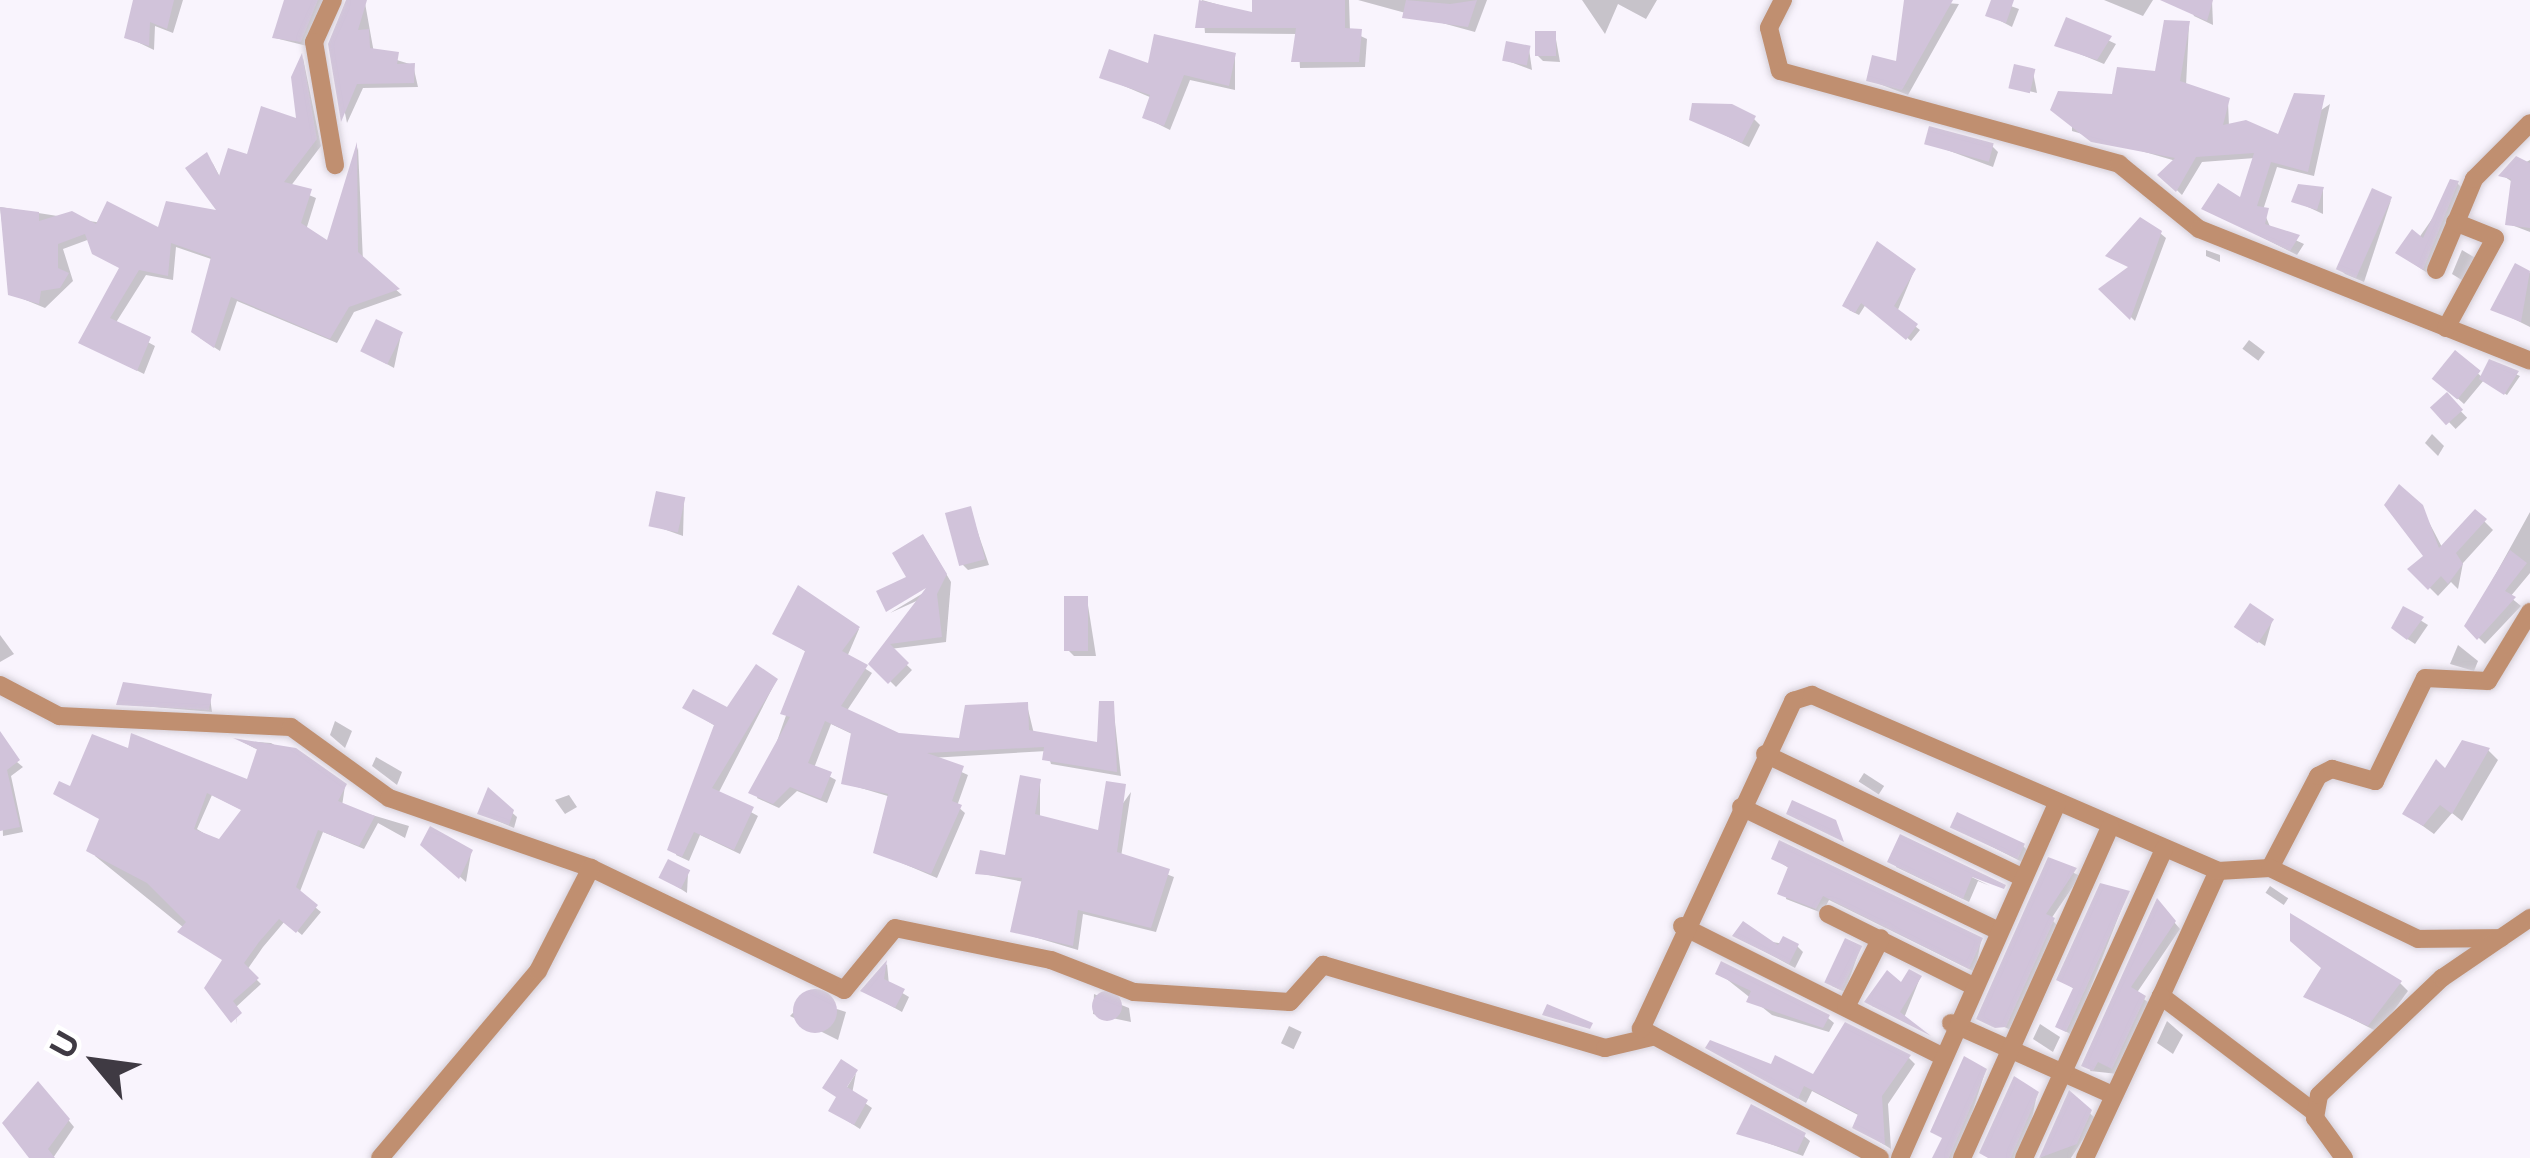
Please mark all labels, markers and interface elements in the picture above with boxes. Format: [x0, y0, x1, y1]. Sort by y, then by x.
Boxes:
north arrow [36, 1002, 156, 1122]
text: U [41, 1024, 88, 1065]

